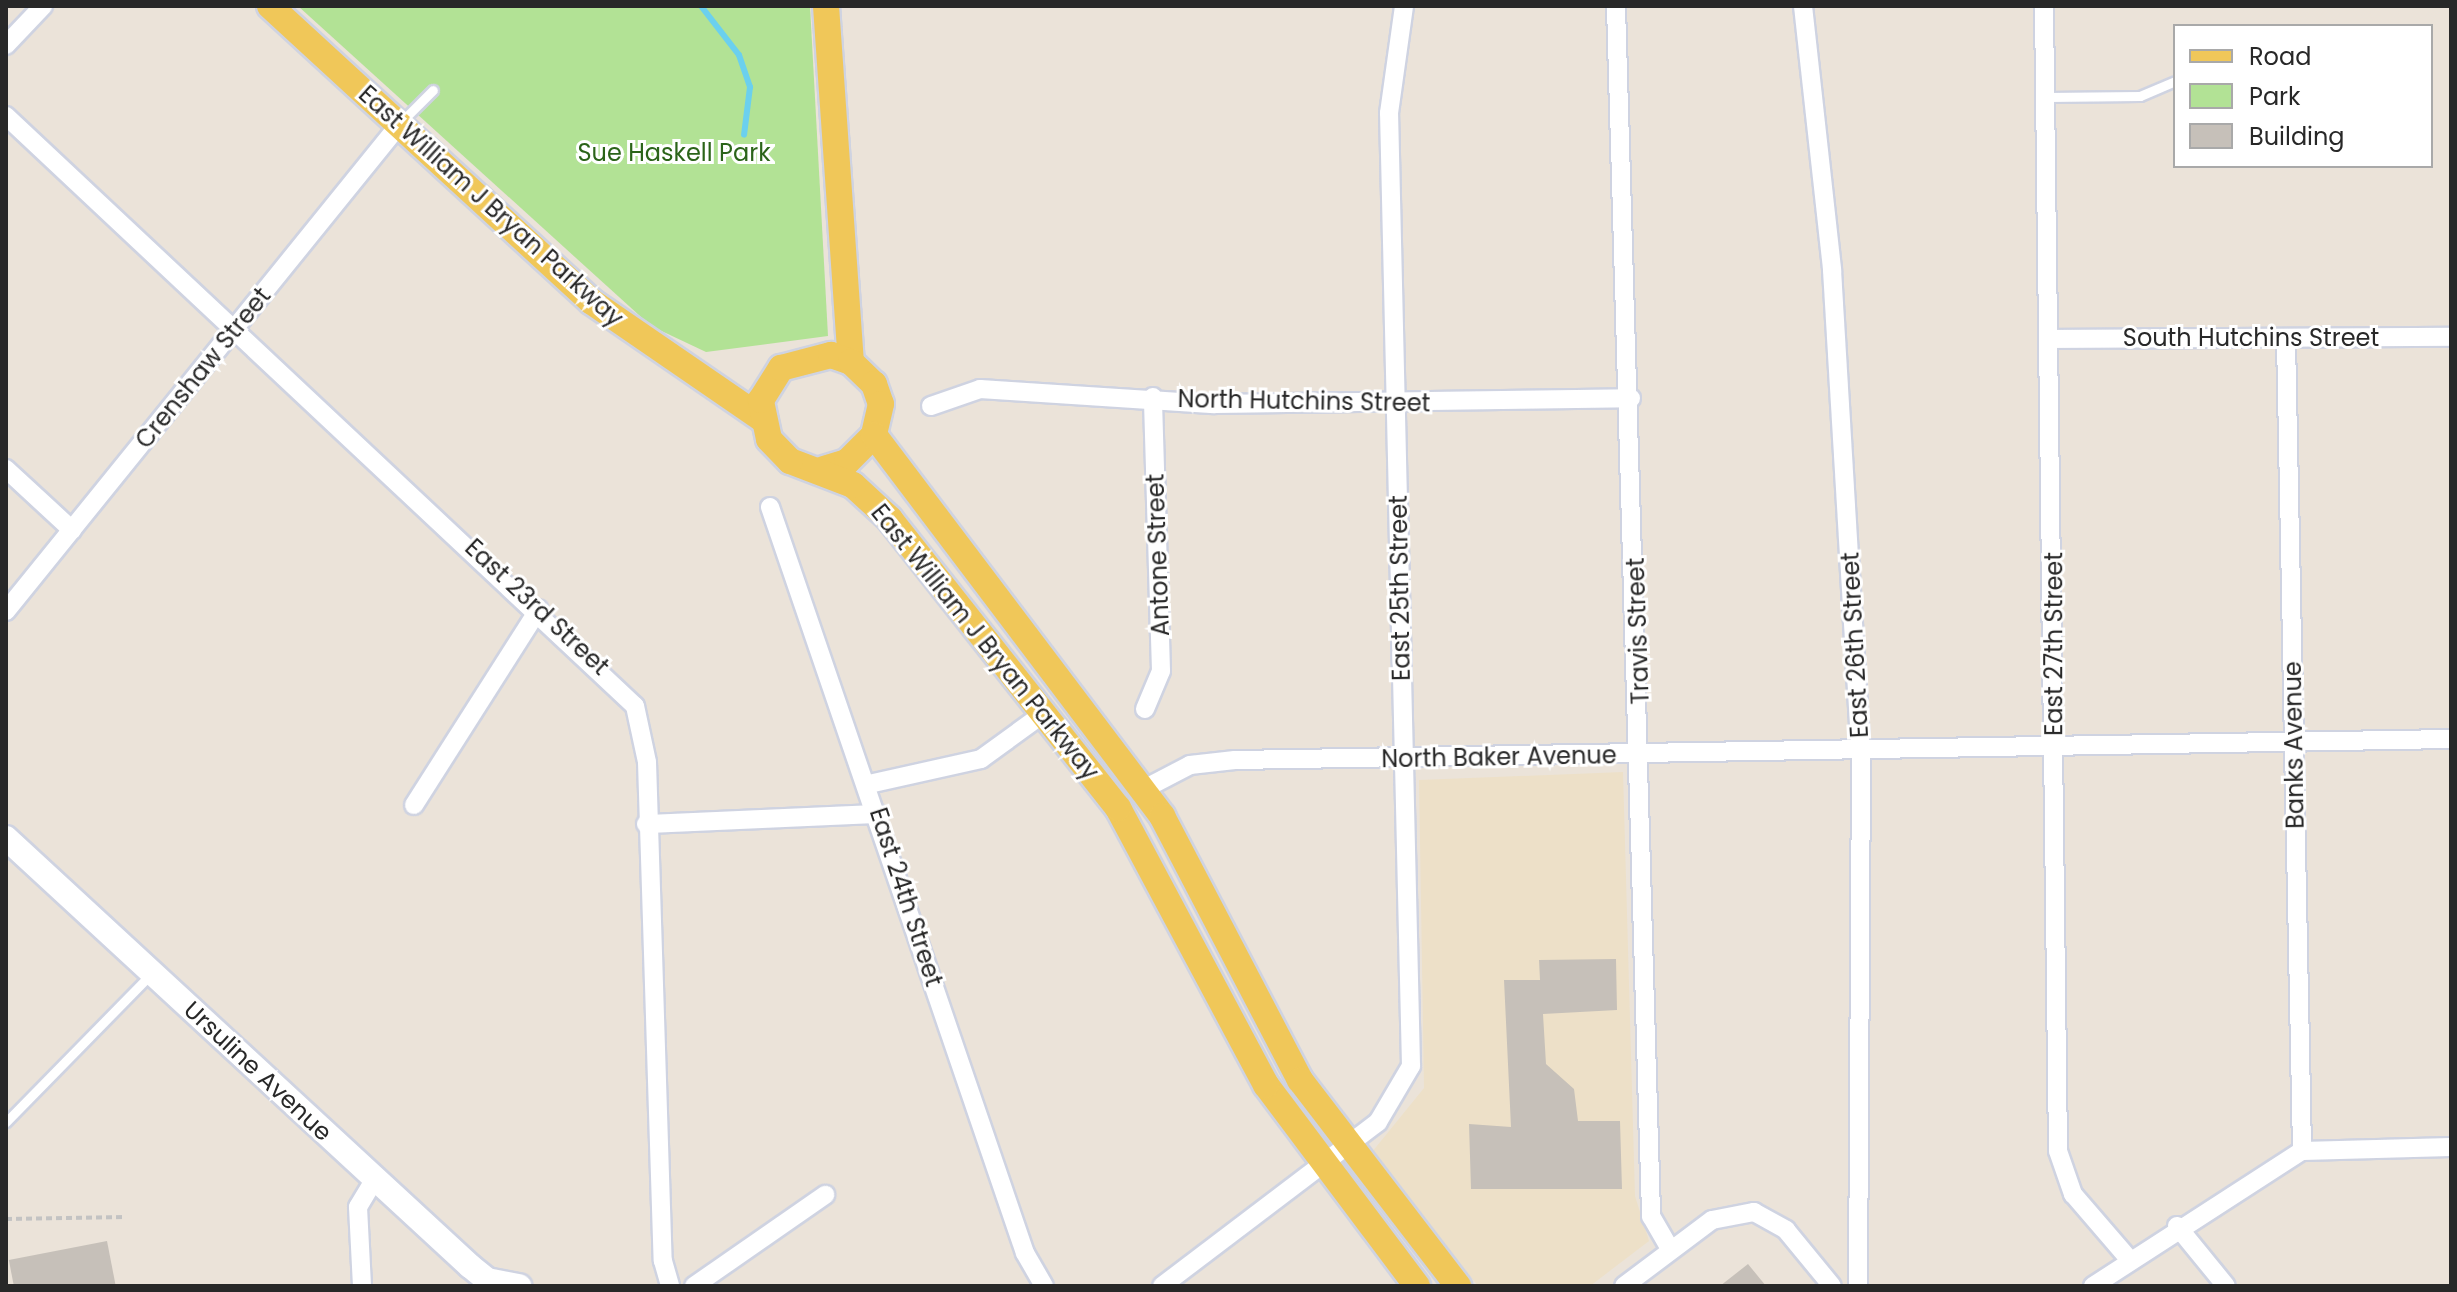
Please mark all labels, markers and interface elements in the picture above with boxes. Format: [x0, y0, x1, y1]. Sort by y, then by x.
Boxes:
legend [2173, 24, 2433, 168]
text: Road [2249, 40, 2311, 73]
street label: East William J Bryan Parkway [353, 80, 629, 332]
text: Park [2249, 80, 2300, 113]
text: Building [2249, 120, 2345, 153]
park label: Sue Haskell Park [578, 139, 770, 167]
street label: Crenshaw Street [129, 282, 277, 454]
street label: South Hutchins Street [2123, 324, 2379, 352]
street label: North Hutchins Street [1177, 384, 1431, 418]
street label: Antone Street [1141, 473, 1175, 637]
street label: East 25th Street [1384, 495, 1416, 681]
street label: East William J Bryan Parkway [865, 499, 1105, 785]
street label: East 23rd Street [459, 533, 615, 681]
street label: East 26th Street [1836, 551, 1874, 739]
street label: East 27th Street [2040, 552, 2068, 736]
street label: Travis Street [1621, 557, 1655, 705]
street label: Banks Avenue [2278, 661, 2310, 829]
street label: North Baker Avenue [1381, 741, 1617, 773]
street label: East 24th Street [864, 804, 948, 990]
street label: Ursuline Avenue [178, 995, 338, 1147]

